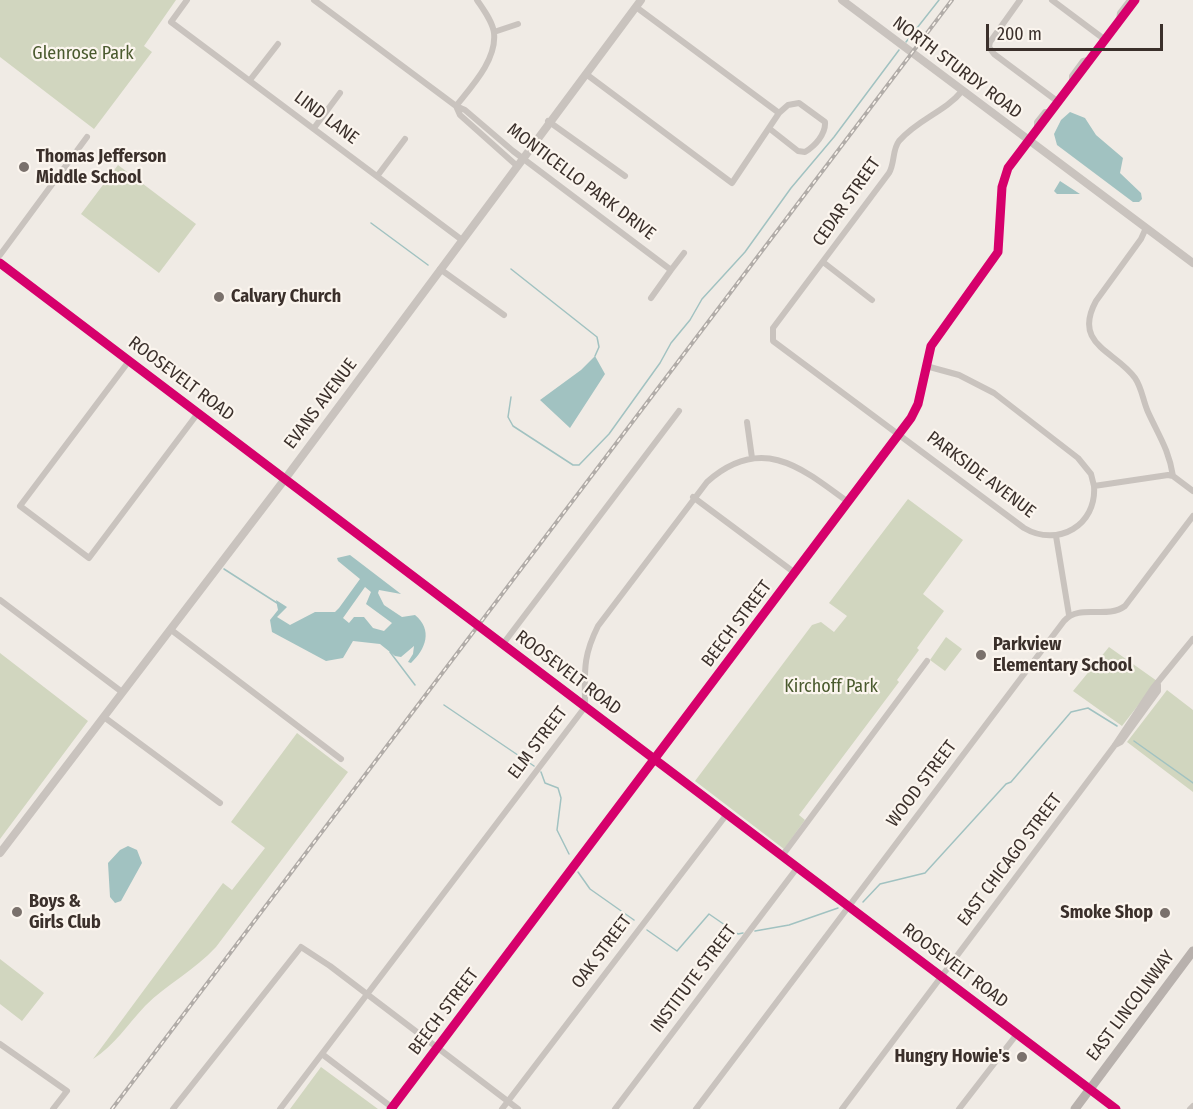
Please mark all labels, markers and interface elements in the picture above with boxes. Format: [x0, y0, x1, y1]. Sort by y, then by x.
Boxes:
street label: NORTH STURDY ROAD [888, 12, 1026, 124]
scale bar [989, 12, 1166, 50]
text: 200 m [997, 23, 1042, 45]
park label: Glenrose Park [32, 43, 134, 65]
street label: LIND LANE [290, 87, 362, 149]
street label: MONTICELLO PARK DRIVE [503, 119, 659, 245]
place label: Thomas Jefferson Middle School [36, 146, 167, 188]
street label: CEDAR STREET [809, 154, 885, 250]
marker: Thomas Jefferson Middle School [17, 160, 31, 174]
place label: Calvary Church [231, 286, 341, 308]
marker: Calvary Church [212, 290, 226, 304]
street label: ROOSEVELT ROAD [124, 332, 238, 426]
street label: EVANS AVENUE [280, 355, 362, 453]
street label: PARKSIDE AVENUE [922, 427, 1040, 523]
street label: BEECH STREET [697, 576, 777, 672]
street label: ROOSEVELT ROAD [511, 626, 625, 720]
place label: Parkview Elementary School [993, 634, 1132, 676]
marker: Parkview Elementary School [974, 648, 988, 662]
park label: Kirchoff Park [784, 676, 878, 698]
street label: ELM STREET [504, 702, 572, 784]
street label: WOOD STREET [882, 737, 962, 831]
street label: EAST CHICAGO STREET [953, 790, 1067, 930]
place label: Boys & Girls Club [29, 891, 101, 934]
place label: Smoke Shop [1060, 902, 1153, 924]
marker: Boys & Girls Club [10, 905, 24, 919]
marker: Smoke Shop [1158, 906, 1172, 920]
street label: OAK STREET [567, 911, 637, 993]
street label: ROOSEVELT ROAD [898, 919, 1012, 1013]
street label: INSTITUTE STREET [647, 921, 741, 1037]
street label: EAST LINCOLNWAY [1082, 947, 1180, 1065]
street label: BEECH STREET [404, 964, 484, 1060]
place label: Hungry Howie's [894, 1046, 1010, 1068]
marker: Hungry Howie's [1015, 1050, 1029, 1064]

